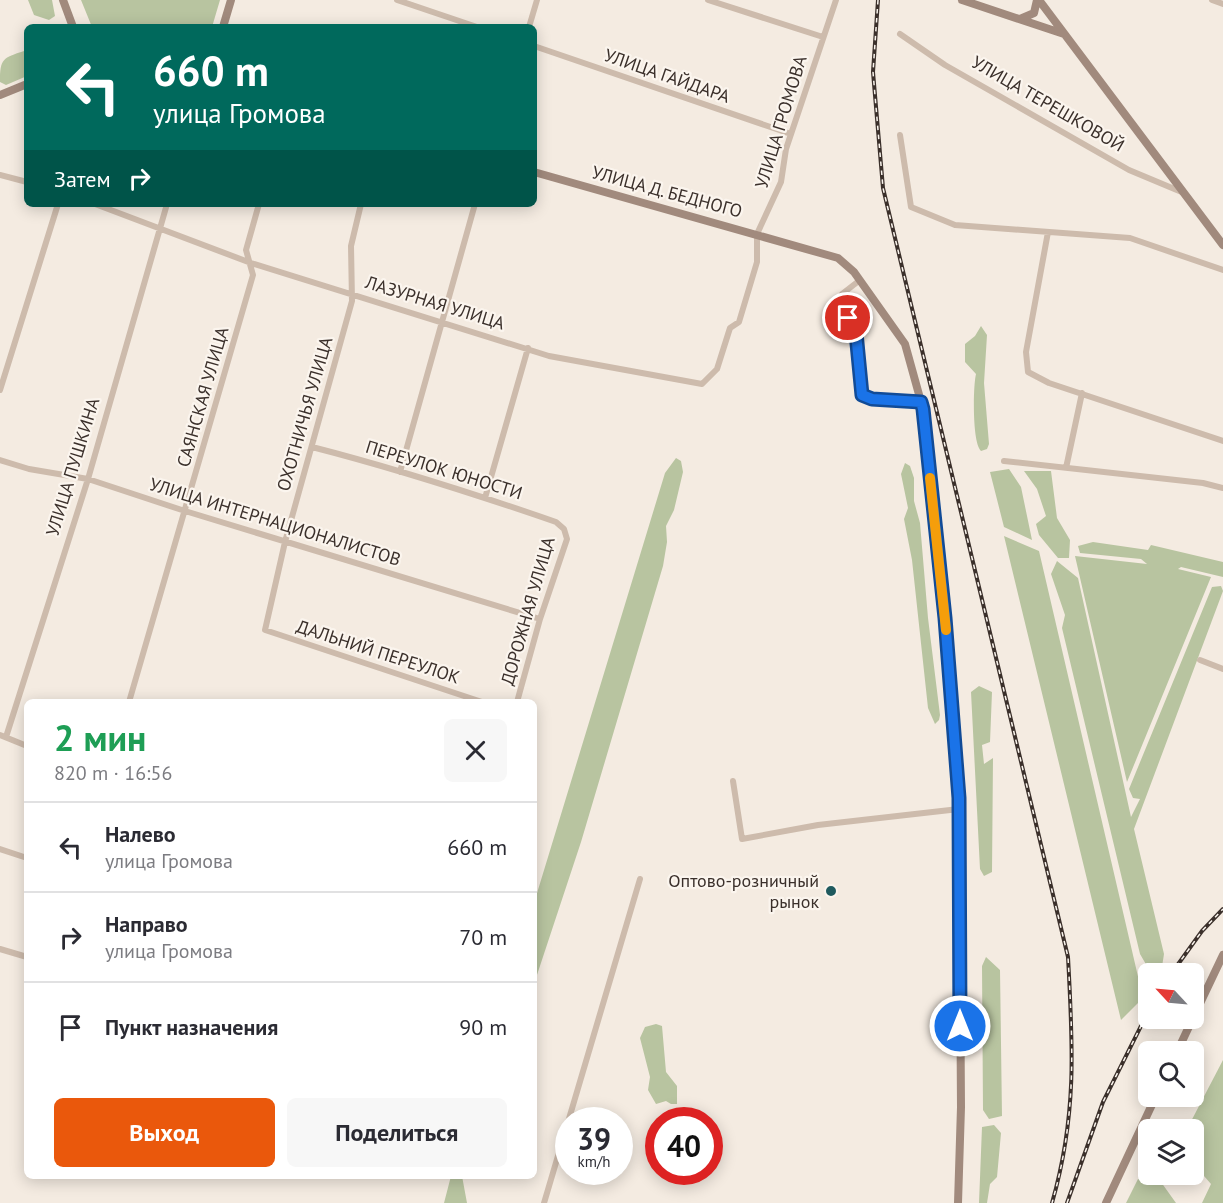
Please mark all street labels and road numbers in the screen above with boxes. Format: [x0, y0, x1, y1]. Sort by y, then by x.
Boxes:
street label: УЛИЦА ГАЙДАРА [601, 43, 733, 108]
street label: УЛИЦА ТЕРЕШКОВОЙ [968, 50, 1129, 157]
street label: УЛИЦА ГРОМОВА [749, 52, 812, 191]
street label: УЛИЦА Д. БЕДНОГО [590, 160, 745, 223]
street label: ЛАЗУРНАЯ УЛИЦА [362, 270, 508, 335]
street label: САЯНСКАЯ УЛИЦА [172, 324, 234, 470]
street label: ОХОТНИЧЬЯ УЛИЦА [271, 334, 338, 494]
street label: УЛИЦА ПУШКИНА [41, 395, 105, 539]
street label: ПЕРЕУЛОК ЮНОСТИ [363, 435, 525, 504]
street label: УЛИЦА ИНТЕРНАЦИОНАЛИСТОВ [147, 472, 404, 571]
street label: ДОРОЖНАЯ УЛИЦА [495, 534, 560, 688]
street label: ДАЛЬНИЙ ПЕРЕУЛОК [294, 614, 463, 689]

